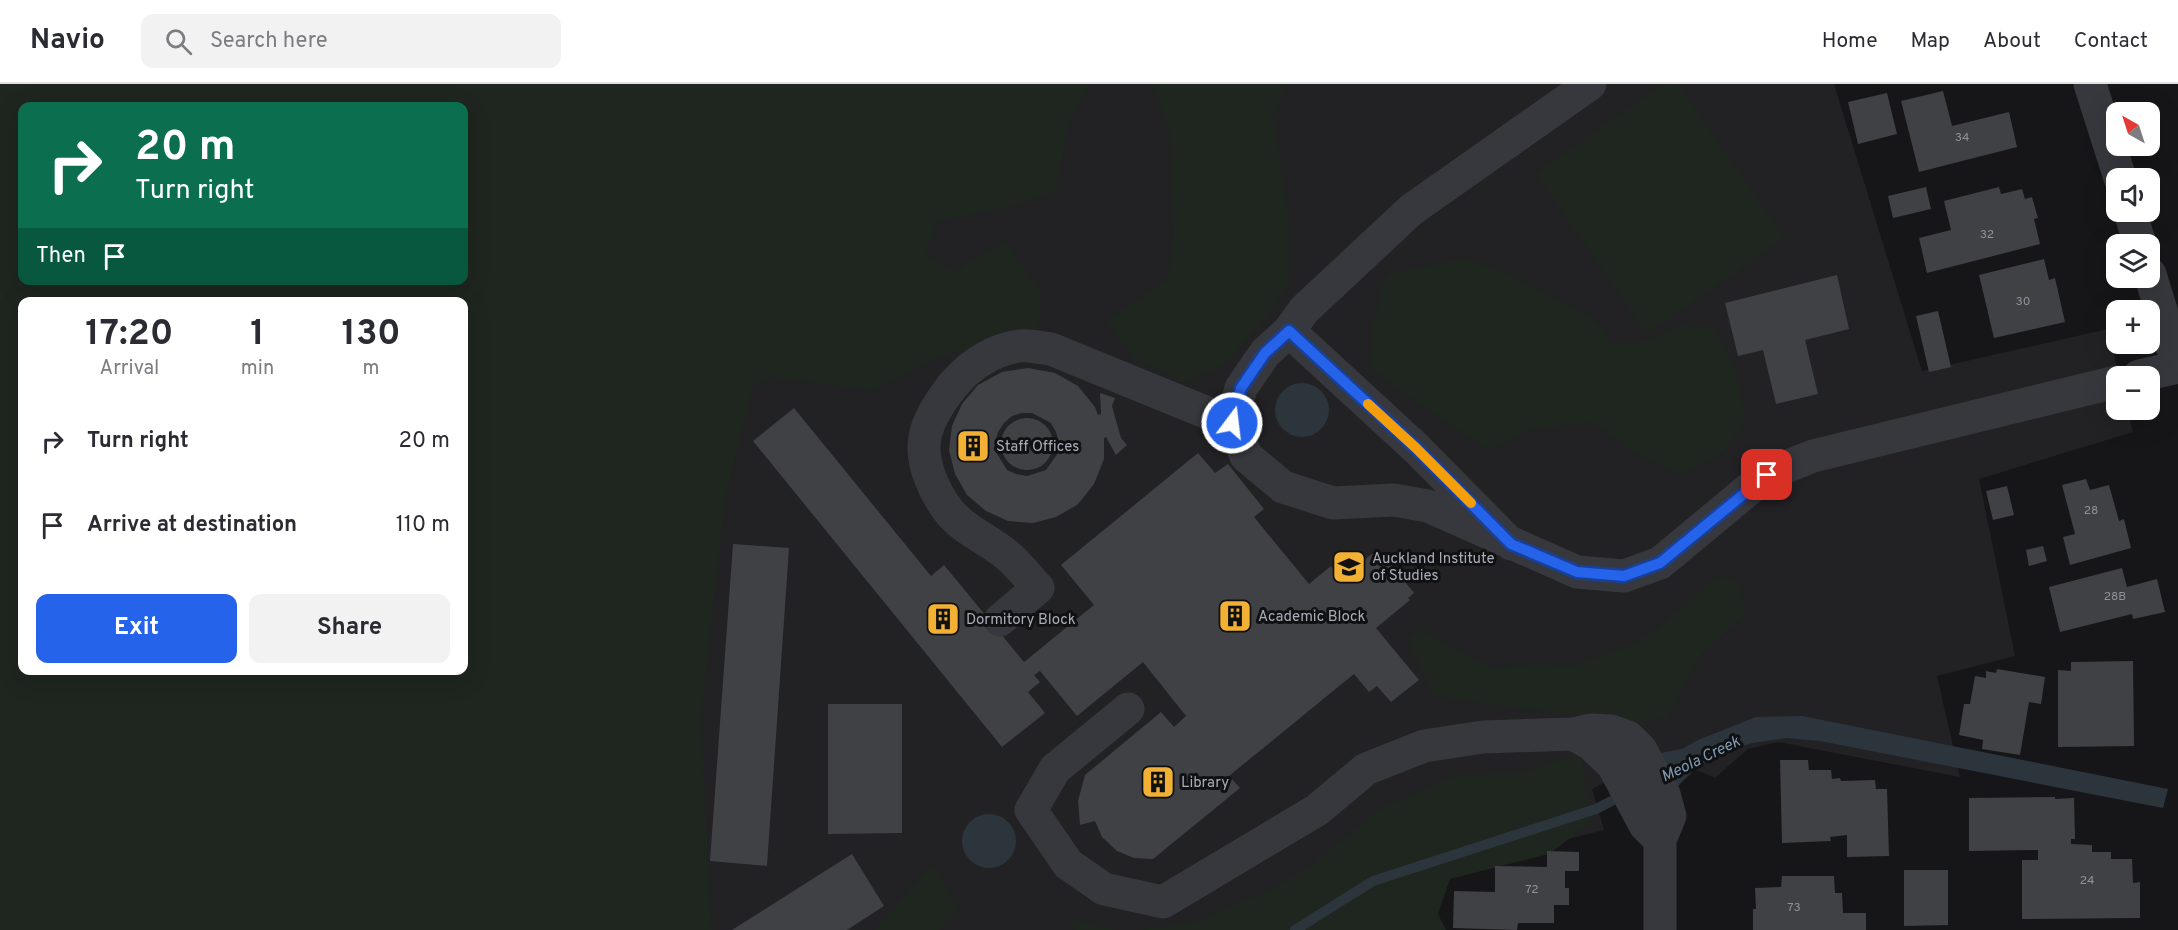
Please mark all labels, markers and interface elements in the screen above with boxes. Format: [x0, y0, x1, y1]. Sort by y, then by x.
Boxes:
search box [141, 14, 561, 68]
text: Navio [30, 23, 105, 59]
icon: search [162, 25, 195, 58]
text: Search here [210, 28, 327, 55]
text: Home [1822, 28, 1878, 55]
text: Map [1911, 28, 1950, 55]
text: About [1983, 28, 2041, 55]
text: Contact [2074, 28, 2148, 55]
north arrow [2106, 102, 2160, 156]
map controls [2106, 102, 2160, 420]
text: 20 m [135, 122, 236, 175]
icon: right [36, 126, 114, 204]
house number: 34 [1955, 130, 1969, 146]
button: sound [2106, 168, 2160, 222]
text: Turn right [135, 174, 254, 208]
house number: 32 [1980, 227, 1994, 243]
button: layers [2106, 234, 2160, 288]
icon: arrive [98, 240, 131, 273]
text: Then [36, 243, 86, 270]
house number: 30 [2016, 294, 2030, 310]
button: + [2106, 300, 2160, 354]
text: 17:20 [85, 312, 174, 358]
text: 1 [250, 312, 265, 358]
text: 130 [342, 312, 401, 358]
text: Arrival [100, 356, 159, 382]
text: min [241, 356, 274, 382]
text: m [363, 356, 380, 382]
button: − [2106, 366, 2160, 420]
position arrow [1200, 391, 1264, 455]
icon: right [36, 425, 69, 458]
text: Turn right [87, 428, 189, 455]
text: 20 m [399, 428, 450, 455]
building icon: Staff Offices [955, 428, 991, 464]
place label: Staff Offices [996, 438, 1079, 457]
pin [1741, 449, 1792, 500]
icon: arrive [1750, 458, 1783, 491]
house number: 28 [2084, 503, 2098, 519]
icon: arrive [36, 509, 69, 542]
text: Arrive at destination [87, 512, 297, 539]
text: 110 m [396, 512, 450, 539]
school or university icon: Auckland Institute of Studies [1331, 549, 1367, 585]
place label: Auckland Institute of Studies [1372, 550, 1495, 586]
house number: 28B [2104, 589, 2126, 605]
button: Exit [36, 594, 237, 663]
button: Share [249, 594, 450, 663]
building icon: Academic Block [1217, 598, 1253, 634]
building icon: Dormitory Block [925, 601, 961, 637]
place label: Academic Block [1258, 608, 1366, 627]
place label: Dormitory Block [966, 611, 1076, 630]
water label: Meola Creek [1658, 732, 1744, 788]
building icon: Library [1140, 764, 1176, 800]
place label: Library [1181, 774, 1229, 793]
house number: 24 [2080, 873, 2094, 889]
house number: 72 [1525, 882, 1539, 898]
house number: 73 [1787, 900, 1801, 916]

